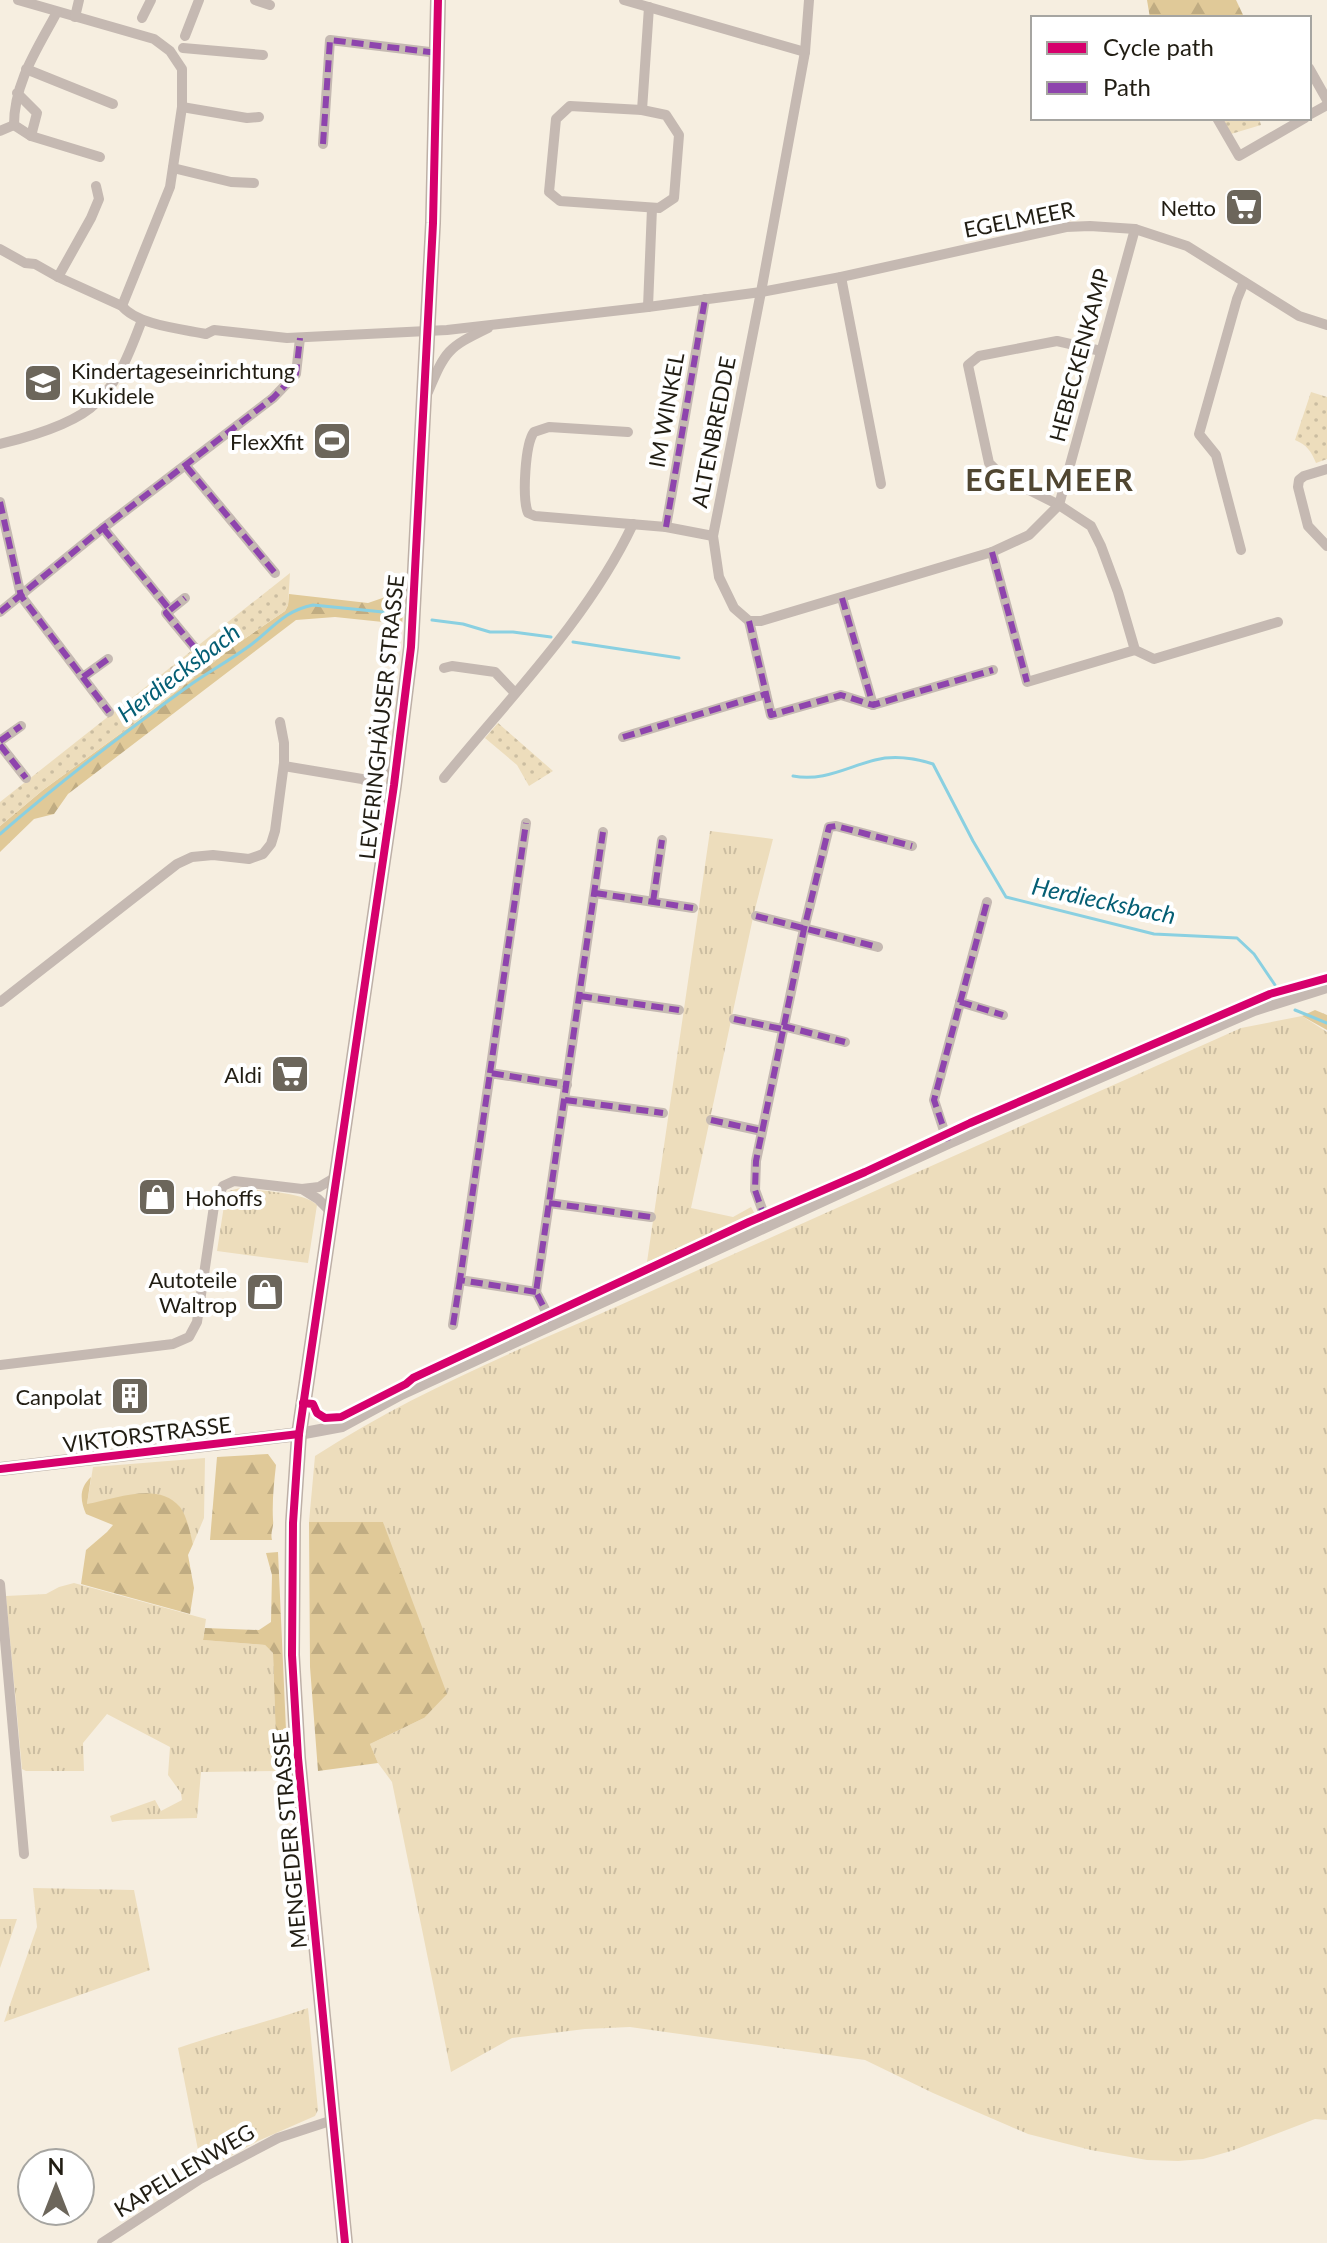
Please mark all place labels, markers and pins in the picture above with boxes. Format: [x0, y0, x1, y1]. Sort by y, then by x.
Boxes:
supermarket icon: Netto [1223, 186, 1265, 228]
place label: Netto [1161, 194, 1216, 221]
place label: Kindertageseinrichtung Kukidele [71, 357, 295, 409]
school or university icon: Kindertageseinrichtung Kukidele [22, 362, 64, 404]
sports icon: FlexXfit [311, 420, 353, 462]
place label: FlexXfit [230, 428, 304, 455]
supermarket icon: Aldi [269, 1053, 311, 1095]
place label: Aldi [224, 1061, 262, 1088]
shop icon: Hohoffs [136, 1176, 178, 1218]
place label: Hohoffs [185, 1184, 263, 1211]
place label: Autoteile Waltrop [148, 1266, 237, 1318]
shop icon: Autoteile Waltrop [244, 1271, 286, 1313]
building icon: Canpolat [109, 1375, 151, 1417]
place label: Canpolat [15, 1383, 102, 1410]

